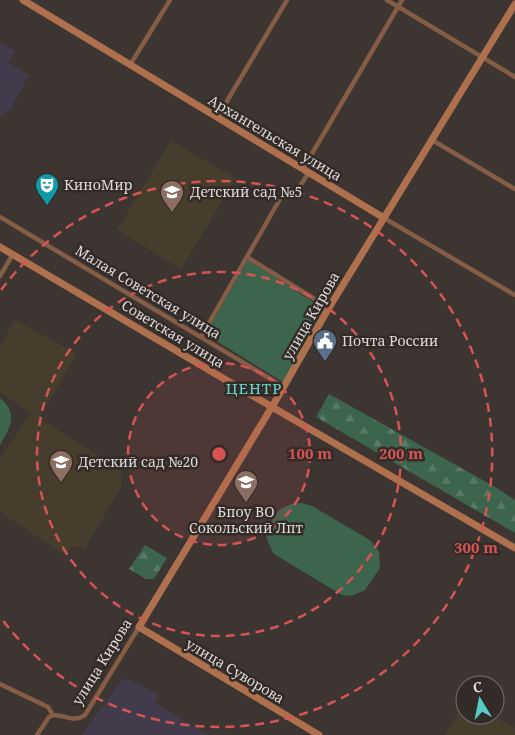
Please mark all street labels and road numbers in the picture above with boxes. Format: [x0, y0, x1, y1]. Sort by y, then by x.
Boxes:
street label: Архангельская улица [205, 90, 346, 185]
street label: Малая Советская улица [72, 242, 224, 342]
street label: улица Кирова [278, 268, 344, 363]
street label: Советская улица [118, 297, 228, 371]
street label: улица Кирова [67, 615, 136, 709]
street label: улица Суворова [182, 634, 288, 708]

